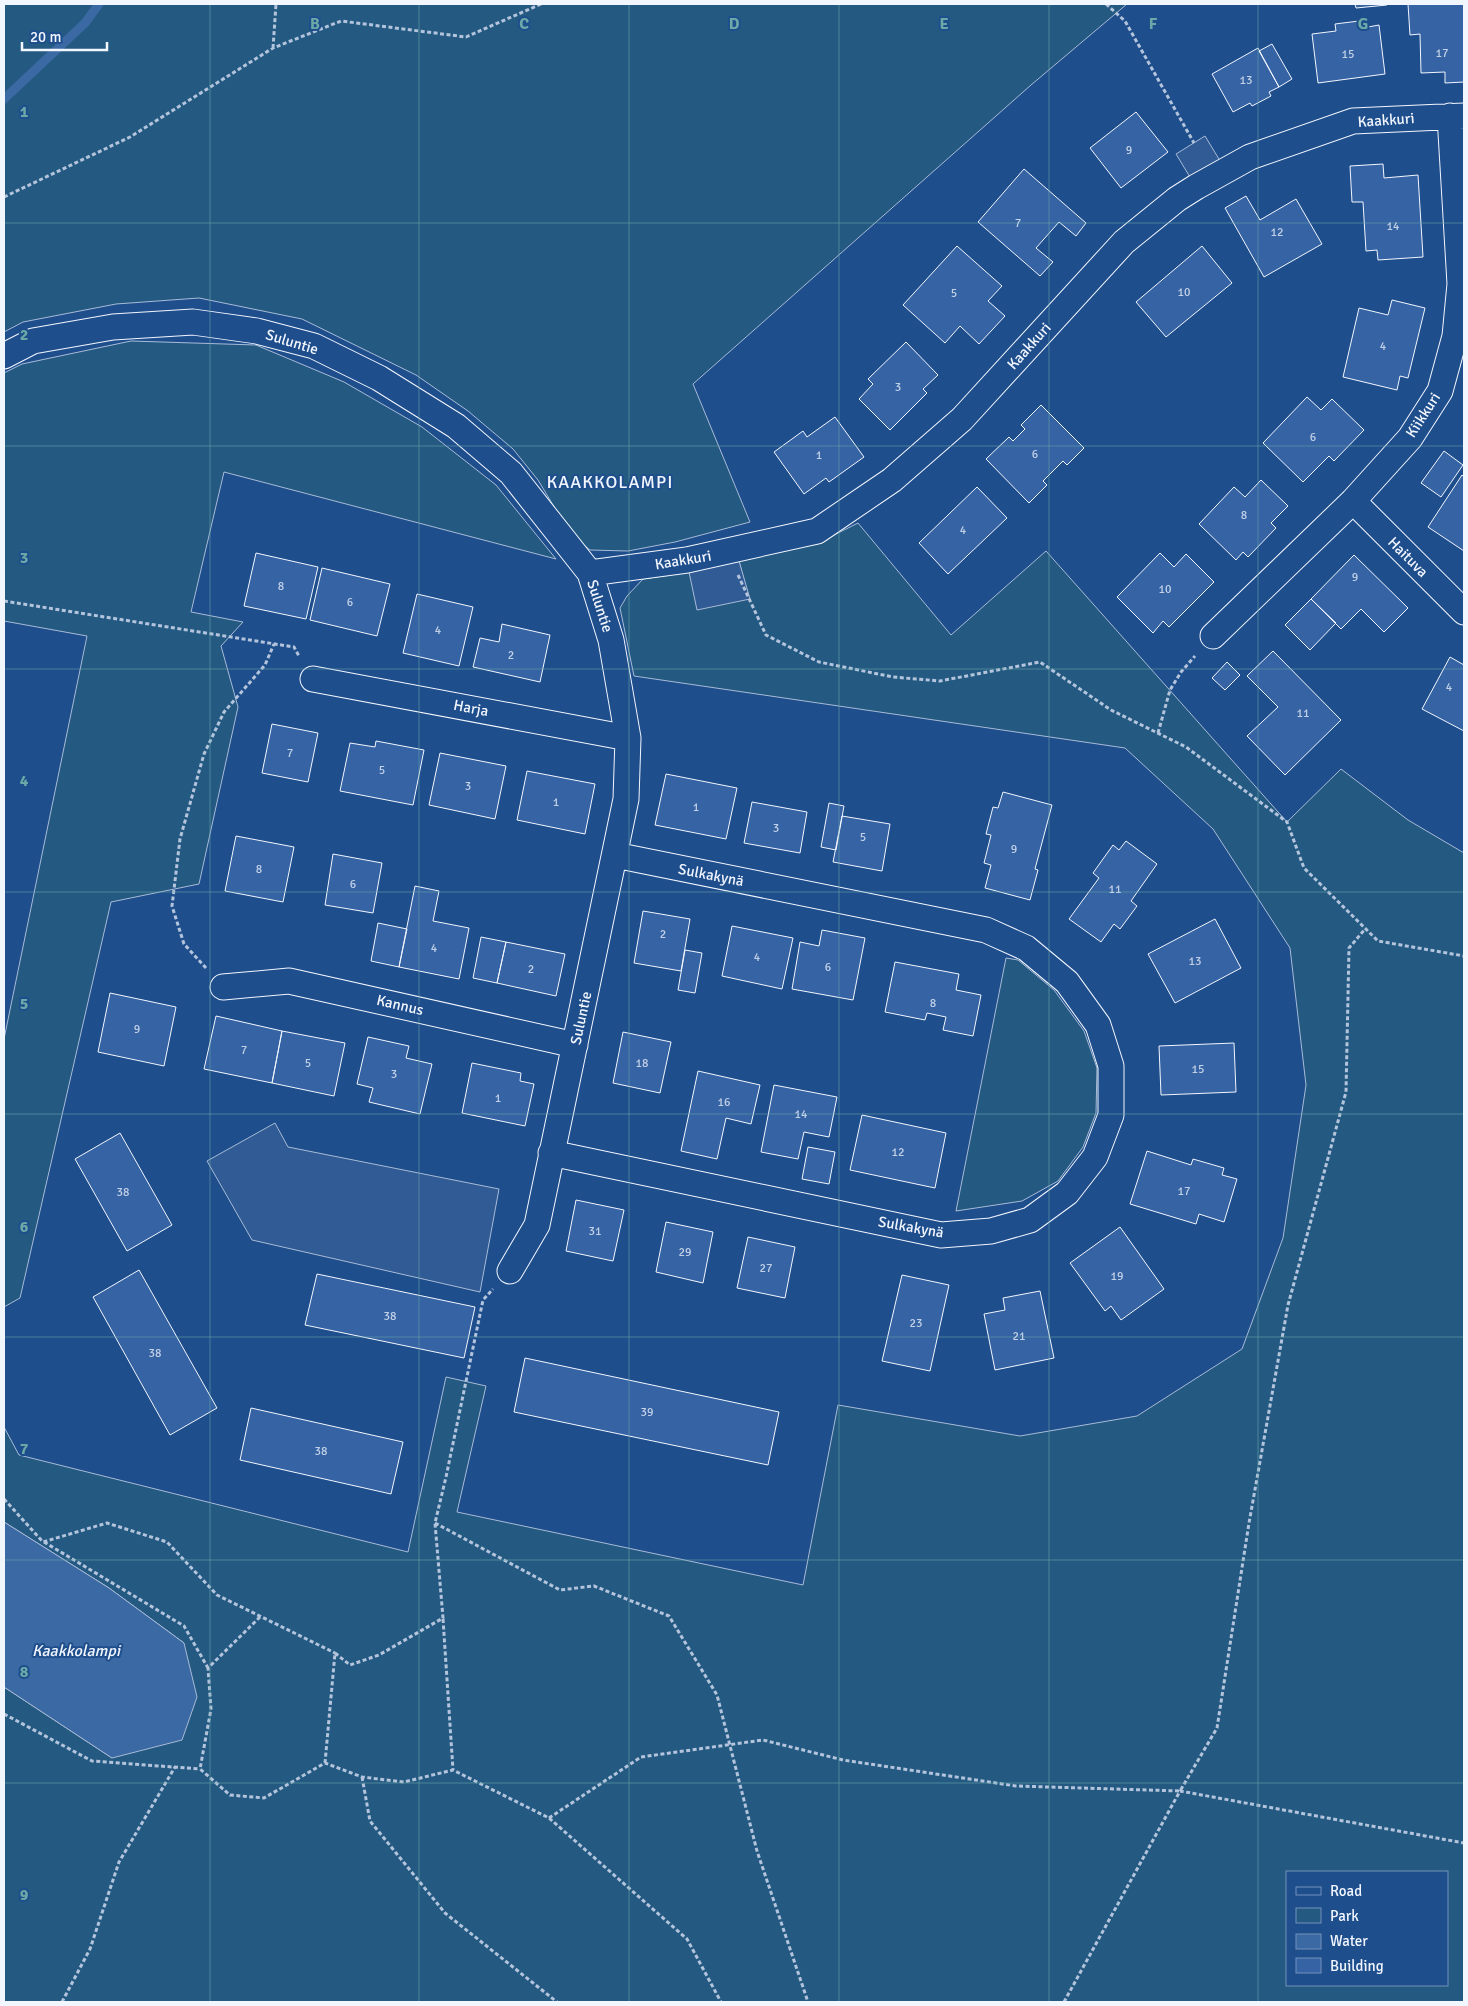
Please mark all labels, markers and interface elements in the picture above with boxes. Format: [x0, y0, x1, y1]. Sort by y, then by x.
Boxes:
text: B [310, 14, 320, 34]
text: C [519, 14, 529, 34]
text: D [729, 14, 740, 34]
text: E [939, 14, 949, 34]
text: F [1149, 14, 1158, 34]
text: G [1358, 14, 1368, 34]
scale bar [22, 20, 108, 52]
text: 20 m [30, 28, 61, 46]
house number: 17 [1436, 46, 1448, 61]
house number: 15 [1342, 47, 1354, 62]
house number: 13 [1240, 73, 1252, 88]
text: 1 [20, 102, 29, 122]
street label: Kaakkuri [1357, 109, 1415, 131]
house number: 9 [1126, 143, 1132, 158]
house number: 7 [1015, 216, 1021, 231]
house number: 14 [1387, 219, 1400, 234]
house number: 12 [1271, 225, 1283, 240]
house number: 10 [1178, 285, 1190, 300]
house number: 5 [951, 286, 957, 301]
street label: Kaakkuri [1003, 319, 1055, 373]
text: 2 [20, 325, 28, 345]
street label: Suluntie [263, 325, 321, 359]
house number: 4 [1380, 339, 1387, 354]
house number: 3 [895, 380, 901, 395]
street label: Kiikkuri [1402, 389, 1444, 441]
house number: 6 [1310, 430, 1316, 445]
house number: 6 [1032, 447, 1038, 462]
house number: 1 [816, 448, 822, 463]
district label: KAAKKOLAMPI [546, 471, 674, 493]
house number: 8 [1241, 508, 1247, 523]
house number: 4 [960, 523, 967, 538]
street label: Haituva [1384, 533, 1432, 581]
street label: Kaakkuri [653, 547, 713, 573]
text: 3 [20, 548, 28, 568]
house number: 9 [1352, 570, 1358, 585]
street label: Suluntie [583, 577, 617, 635]
house number: 8 [278, 579, 284, 594]
house number: 10 [1159, 582, 1171, 597]
house number: 6 [347, 595, 353, 610]
house number: 4 [435, 623, 442, 638]
house number: 2 [508, 648, 514, 663]
house number: 4 [1446, 680, 1453, 695]
street label: Harja [452, 696, 490, 720]
house number: 11 [1297, 706, 1309, 721]
house number: 7 [287, 746, 293, 761]
house number: 5 [379, 763, 385, 778]
text: 4 [20, 771, 29, 791]
house number: 3 [465, 779, 471, 794]
house number: 1 [553, 795, 559, 810]
house number: 1 [693, 800, 699, 815]
house number: 3 [773, 821, 779, 836]
house number: 5 [860, 830, 866, 845]
house number: 9 [1011, 842, 1017, 857]
street label: Sulkakynä [677, 860, 745, 890]
house number: 8 [256, 862, 262, 877]
house number: 6 [350, 877, 356, 892]
house number: 11 [1109, 882, 1121, 897]
house number: 2 [660, 927, 666, 942]
house number: 4 [431, 941, 438, 956]
house number: 4 [754, 950, 761, 965]
house number: 13 [1189, 954, 1201, 969]
house number: 6 [825, 960, 831, 975]
house number: 2 [528, 962, 534, 977]
street label: Suluntie [567, 990, 595, 1046]
street label: Kannus [375, 991, 426, 1019]
text: 5 [20, 994, 28, 1014]
house number: 8 [930, 996, 936, 1011]
house number: 9 [134, 1022, 140, 1037]
house number: 7 [241, 1043, 247, 1058]
house number: 5 [305, 1056, 311, 1071]
house number: 18 [636, 1056, 648, 1071]
house number: 15 [1192, 1062, 1204, 1077]
house number: 3 [391, 1067, 397, 1082]
house number: 1 [495, 1091, 501, 1106]
house number: 16 [718, 1095, 730, 1110]
house number: 14 [795, 1107, 808, 1122]
house number: 12 [892, 1145, 904, 1160]
house number: 17 [1178, 1184, 1190, 1199]
house number: 38 [117, 1185, 129, 1200]
street label: Sulkakynä [877, 1212, 945, 1242]
text: 6 [20, 1217, 29, 1237]
house number: 31 [589, 1224, 601, 1239]
house number: 29 [679, 1245, 691, 1260]
house number: 27 [760, 1261, 772, 1276]
house number: 19 [1111, 1269, 1123, 1284]
house number: 38 [384, 1309, 396, 1324]
house number: 23 [910, 1316, 922, 1331]
house number: 21 [1013, 1329, 1025, 1344]
house number: 38 [149, 1346, 161, 1361]
house number: 39 [641, 1405, 653, 1420]
text: 7 [20, 1439, 29, 1459]
house number: 38 [315, 1444, 327, 1459]
water label: Kaakkolampi [32, 1641, 122, 1661]
text: 8 [20, 1662, 29, 1682]
legend [1286, 1871, 1448, 1986]
text: Road [1330, 1882, 1362, 1900]
text: 9 [20, 1885, 29, 1905]
text: Park [1330, 1907, 1359, 1925]
text: Water [1330, 1932, 1368, 1950]
text: Building [1330, 1957, 1384, 1975]

